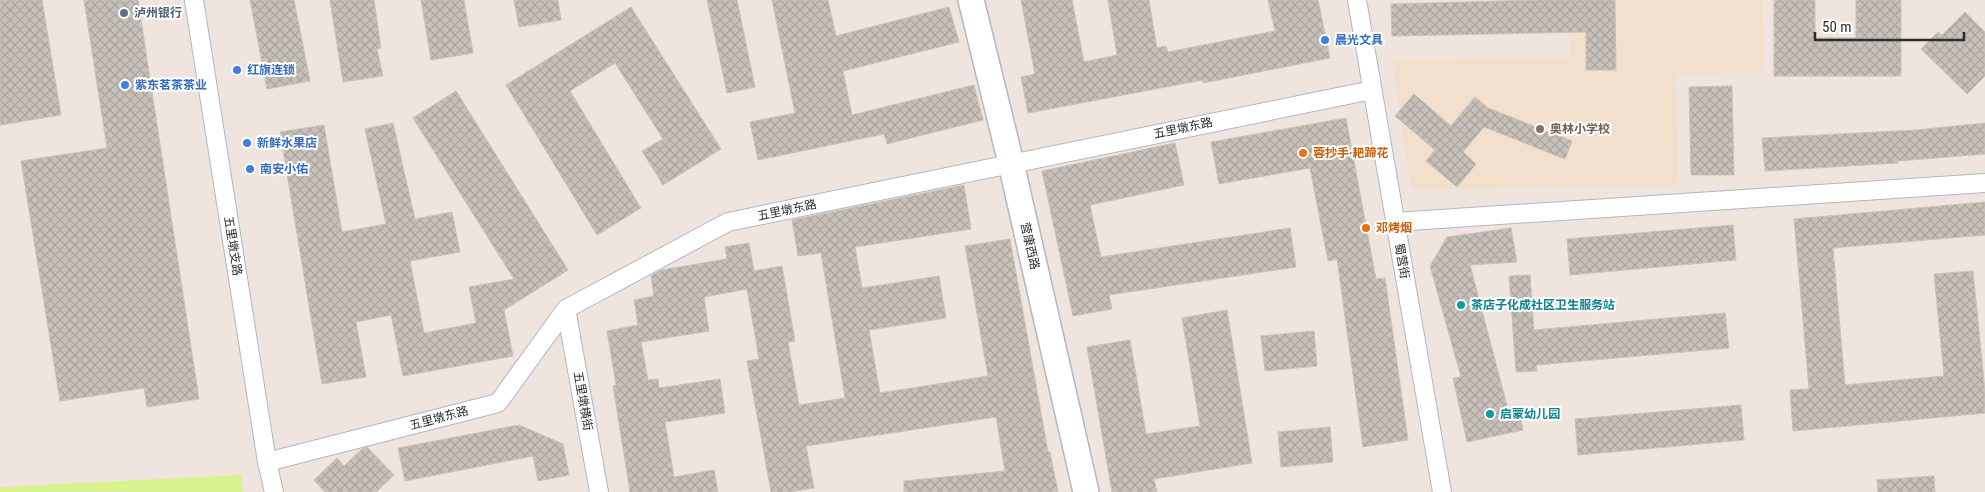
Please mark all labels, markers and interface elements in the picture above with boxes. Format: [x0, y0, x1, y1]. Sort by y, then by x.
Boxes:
place label: 泸州银行 [134, 6, 182, 20]
marker: 泸州银行 [118, 7, 130, 19]
scale bar [1815, 10, 1964, 42]
text: 50 m [1822, 18, 1852, 36]
place label: 晨光文具 [1335, 33, 1383, 47]
marker: 晨光文具 [1319, 34, 1331, 46]
place label: 红旗连锁 [247, 63, 295, 77]
marker: 红旗连锁 [231, 64, 243, 76]
place label: 紫东茗茶茶业 [135, 78, 207, 92]
marker: 紫东茗茶茶业 [119, 79, 131, 91]
street label: 五里墩东路 [1152, 115, 1214, 141]
place label: 奥林小学校 [1550, 122, 1610, 136]
marker: 奥林小学校 [1534, 123, 1546, 135]
place label: 新鲜水果店 [257, 136, 317, 150]
marker: 新鲜水果店 [241, 137, 253, 149]
place label: 蓉抄手·耙蹄花 [1313, 146, 1388, 160]
marker: 蓉抄手·耙蹄花 [1297, 147, 1309, 159]
place label: 南安小佑 [260, 162, 308, 176]
marker: 南安小佑 [244, 163, 256, 175]
street label: 五里墩东路 [756, 197, 818, 223]
street label: 五里墩支路 [221, 215, 245, 277]
street label: 营康西路 [1018, 221, 1042, 271]
place label: 邓烤烟 [1376, 221, 1412, 235]
marker: 邓烤烟 [1360, 222, 1372, 234]
street label: 蜀营街 [1392, 242, 1412, 280]
place label: 茶店子化成社区卫生服务站 [1471, 298, 1615, 312]
marker: 茶店子化成社区卫生服务站 [1455, 299, 1467, 311]
street label: 五里墩横街 [571, 370, 595, 432]
street label: 五里墩东路 [408, 403, 470, 433]
place label: 启蒙幼儿园 [1500, 407, 1560, 421]
marker: 启蒙幼儿园 [1484, 408, 1496, 420]

